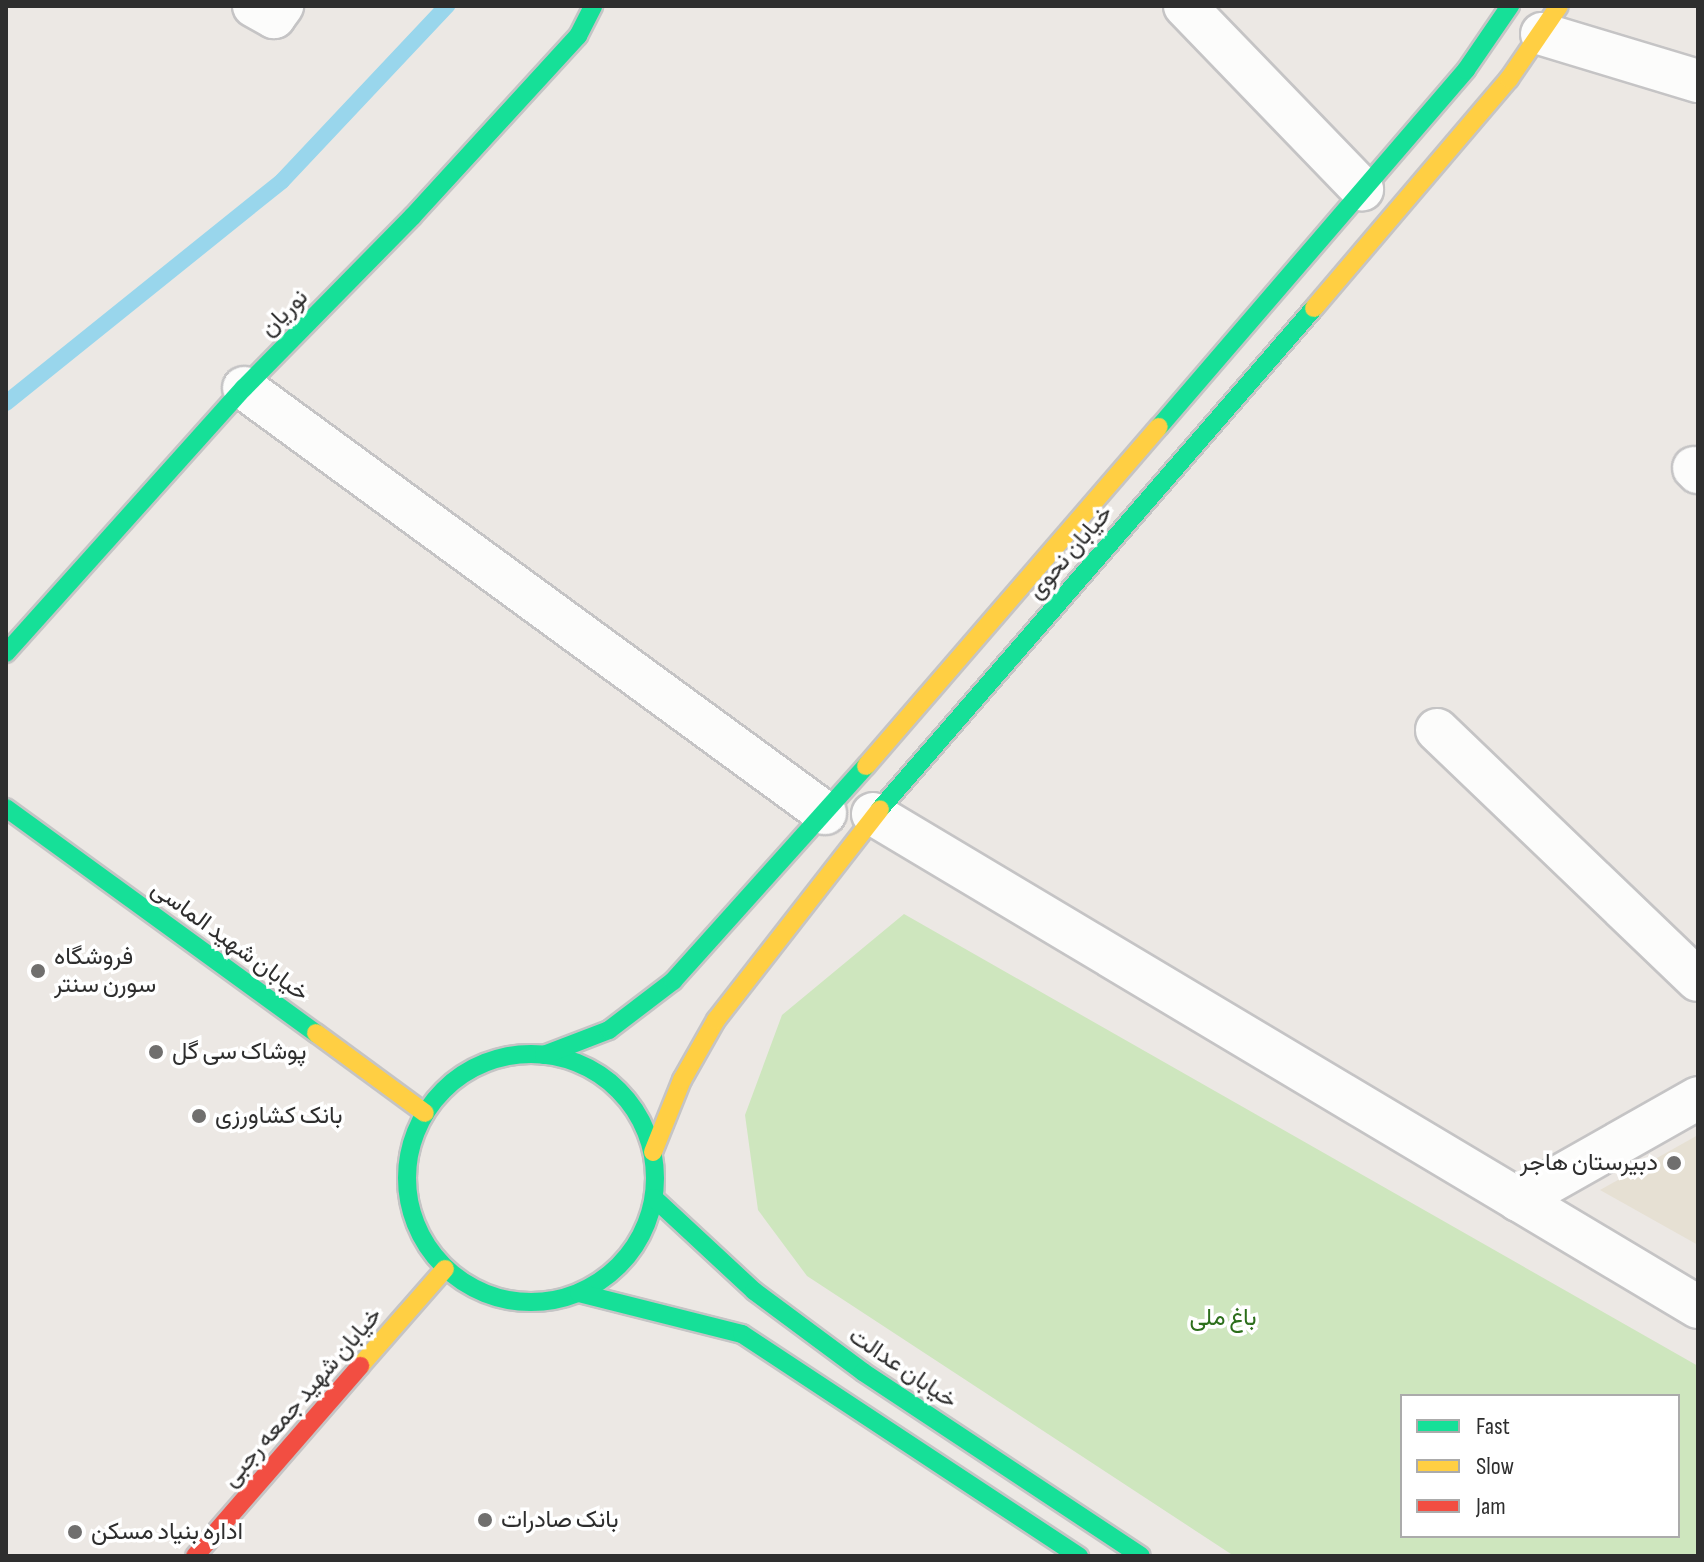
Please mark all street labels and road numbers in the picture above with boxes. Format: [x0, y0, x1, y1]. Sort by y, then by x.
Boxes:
street label: نوریان [254, 283, 314, 343]
street label: خیابان نحوی [1021, 499, 1119, 605]
street label: خیابان شهید الماسی [146, 874, 314, 1008]
street label: خیابان شهید جمعه رجبی [216, 1301, 388, 1493]
street label: خیابان عدالت [843, 1321, 963, 1415]

